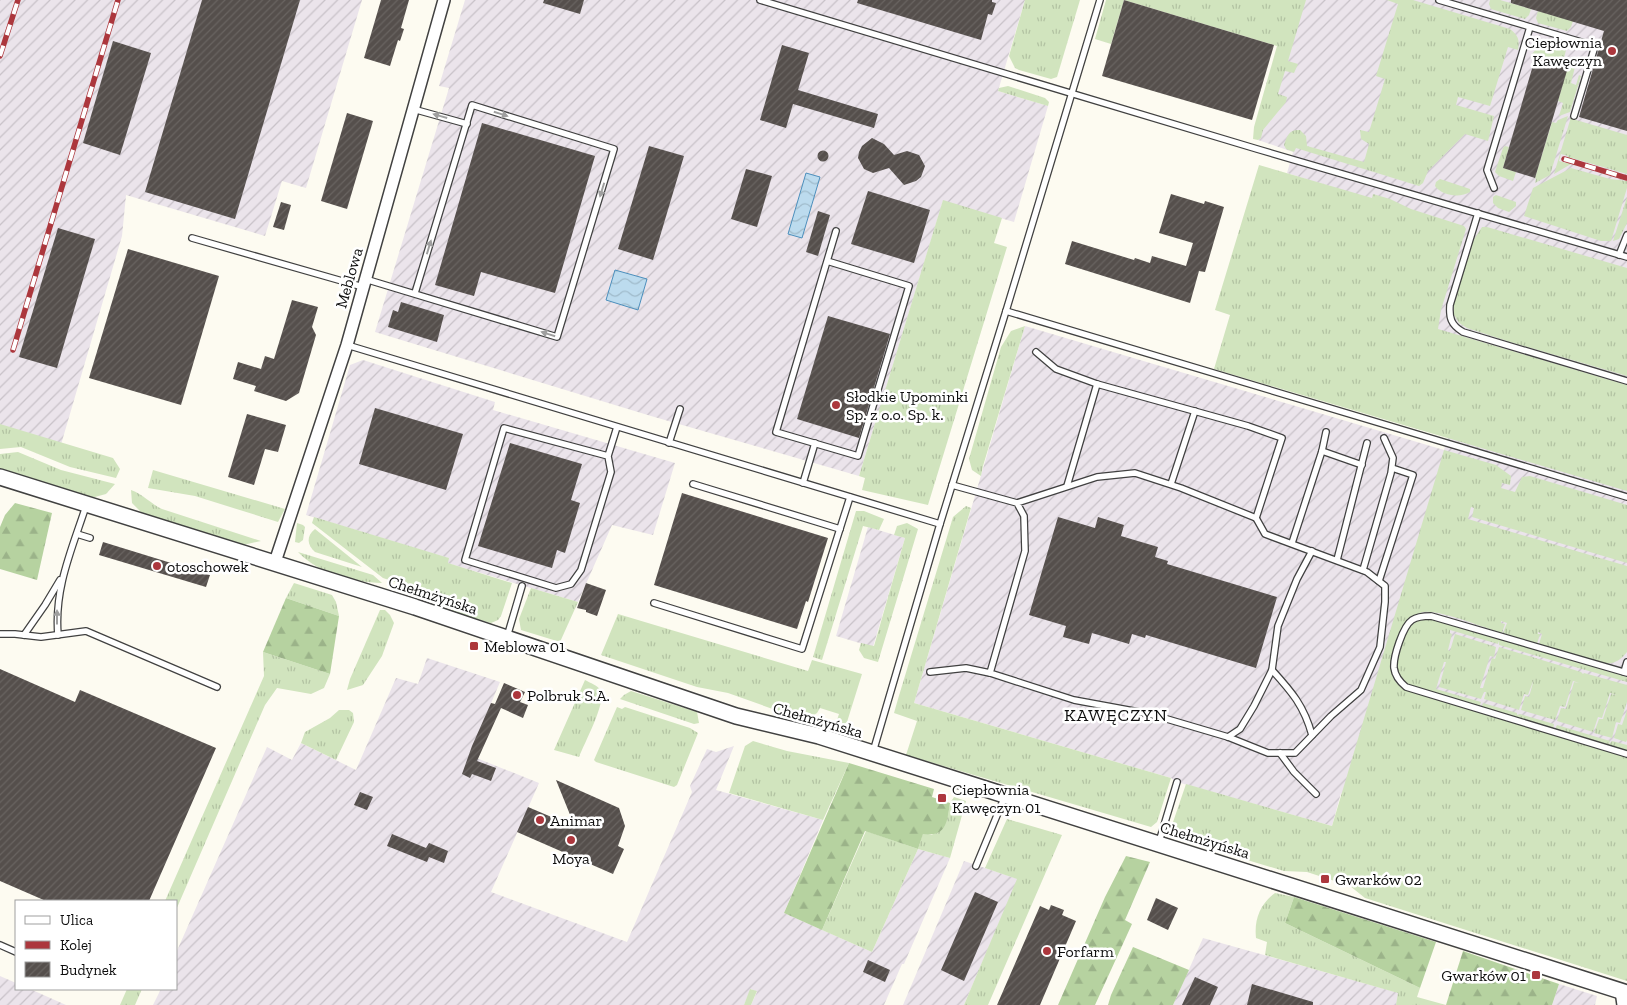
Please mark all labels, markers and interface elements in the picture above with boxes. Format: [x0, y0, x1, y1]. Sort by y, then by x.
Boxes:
place label: Ciepłownia Kawęczyn [1525, 33, 1603, 70]
marker: Ciepłownia Kawęczyn [1606, 45, 1618, 57]
one-way arrow [493, 111, 508, 118]
one-way arrow [432, 112, 448, 120]
one-way arrow [597, 183, 605, 198]
one-way arrow [425, 239, 433, 254]
street label: Meblowa [331, 245, 367, 310]
one-way arrow [540, 329, 555, 337]
place label: Słodkie Upominki Sp. z o.o. Sp. k. [846, 387, 969, 424]
marker: Słodkie Upominki Sp. z o.o. Sp. k. [830, 399, 842, 411]
place label: otoschowek [167, 557, 249, 576]
marker: otoschowek [151, 560, 163, 572]
street label: Chełmżyńska [386, 572, 480, 618]
one-way arrow [53, 609, 61, 625]
place label: Meblowa 01 [484, 637, 565, 656]
marker: Meblowa 01 [468, 640, 480, 652]
place label: Polbruk S.A. [527, 686, 610, 705]
marker: Polbruk S.A. [511, 689, 523, 701]
street label: Chełmżyńska [771, 698, 865, 742]
district label: KAWĘCZYN [1064, 704, 1168, 726]
place label: Ciepłownia Kawęczyn 01 [952, 780, 1040, 817]
marker: Ciepłownia Kawęczyn 01 [936, 792, 948, 804]
place label: Animar [550, 811, 603, 830]
marker: Animar [534, 814, 546, 826]
street label: Chełmżyńska [1158, 817, 1252, 863]
marker: Moya [565, 834, 577, 846]
place label: Moya [552, 849, 590, 868]
place label: Gwarków 02 [1335, 870, 1422, 889]
marker: Gwarków 02 [1319, 873, 1331, 885]
legend [15, 900, 178, 990]
text: Ulica [60, 911, 93, 929]
text: Kolej [60, 936, 92, 954]
place label: Forfarm [1057, 942, 1114, 961]
marker: Forfarm [1041, 945, 1053, 957]
text: Budynek [60, 961, 117, 979]
place label: Gwarków 01 [1441, 966, 1526, 985]
marker: Gwarków 01 [1530, 969, 1542, 981]

